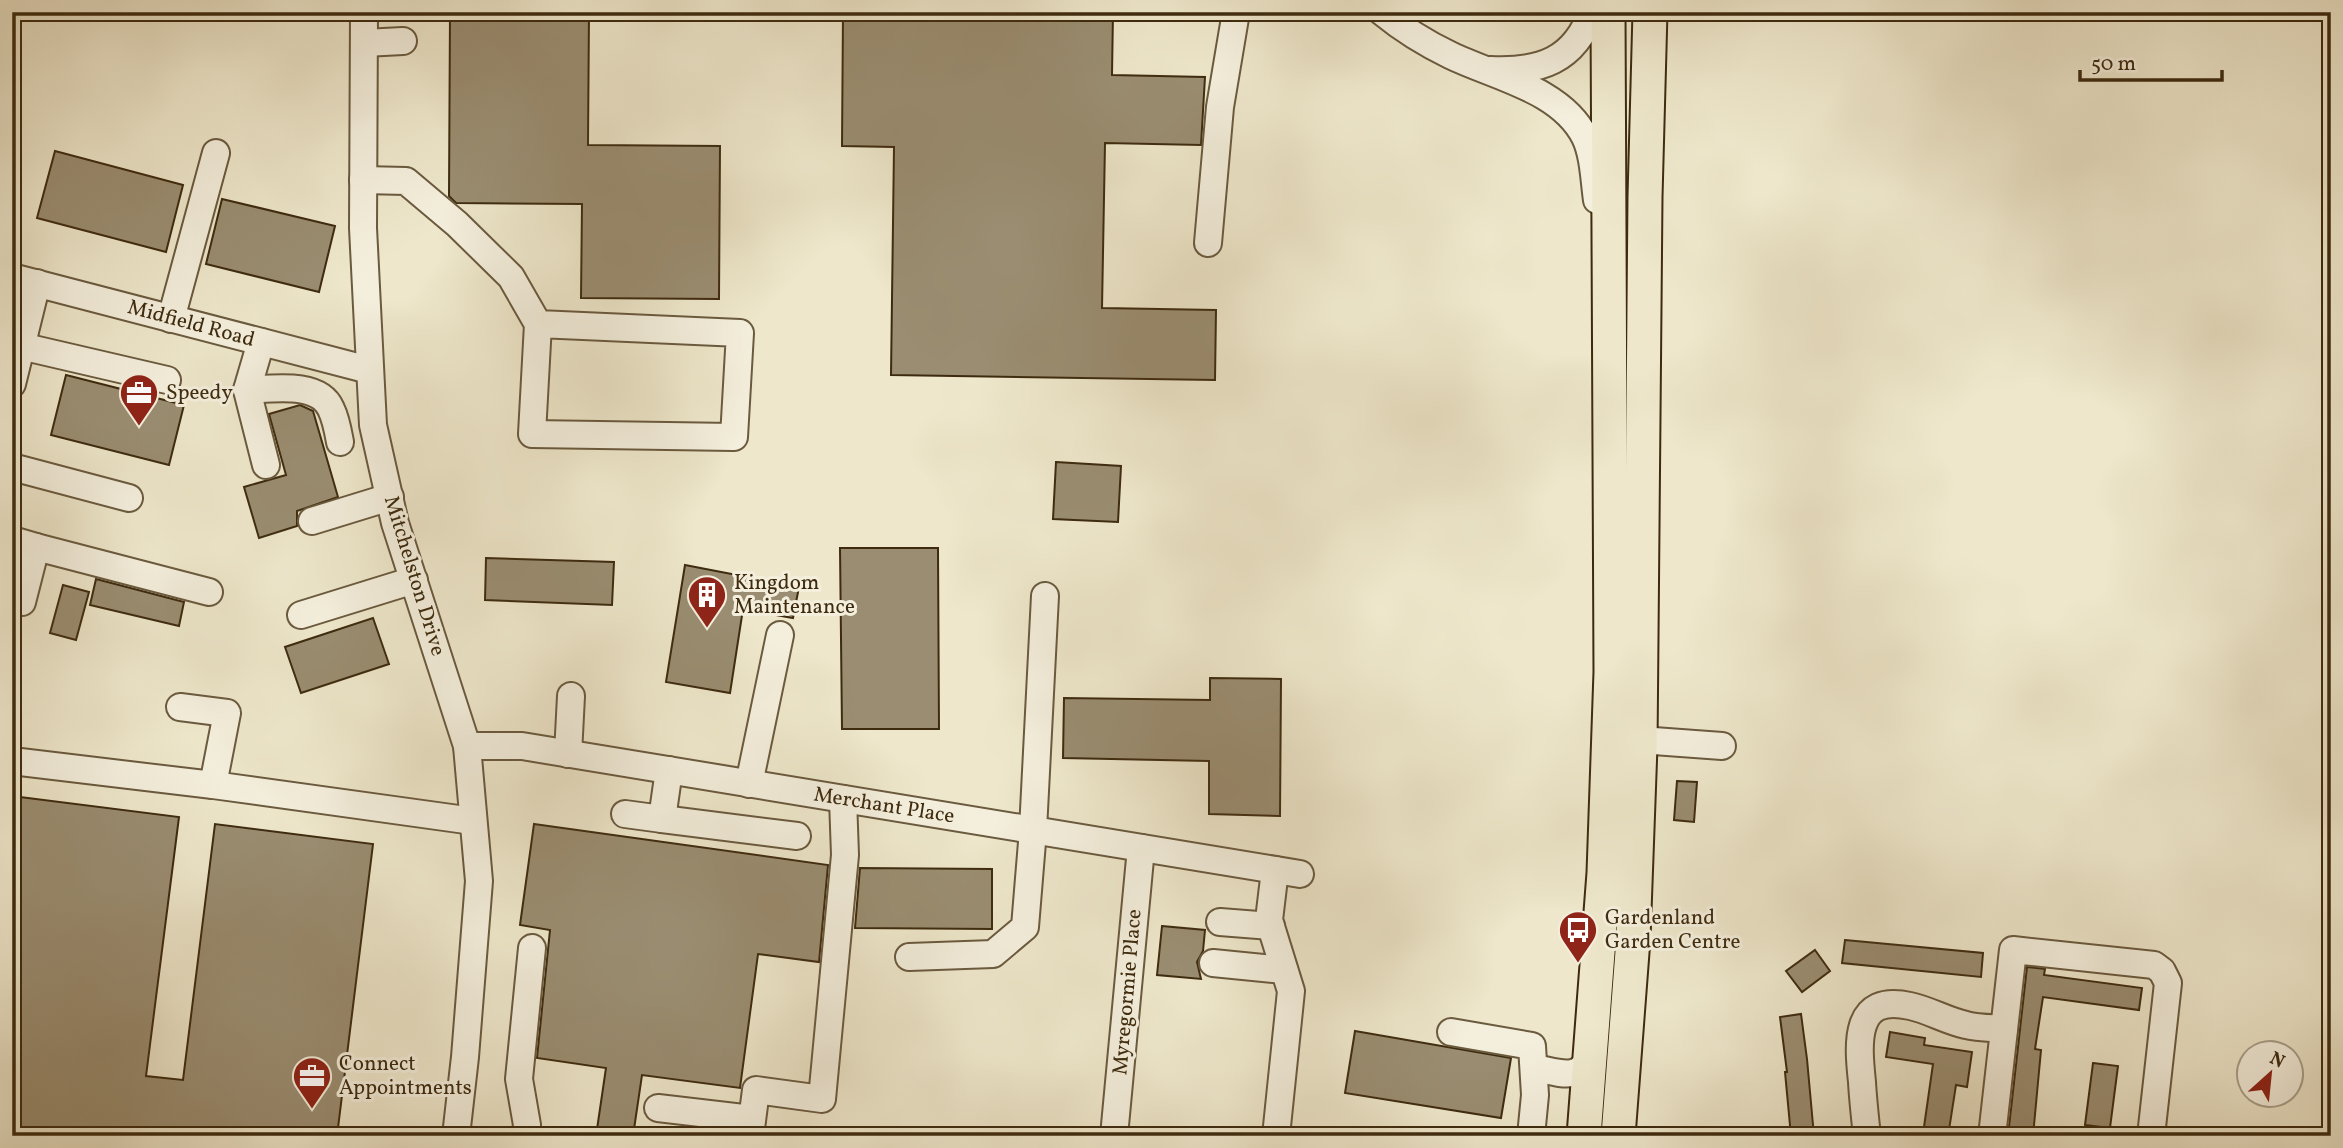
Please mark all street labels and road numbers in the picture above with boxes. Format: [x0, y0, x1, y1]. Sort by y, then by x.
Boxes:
street label: Midfield Road [124, 293, 258, 355]
street label: Mitchelston Drive [376, 492, 452, 660]
street label: Merchant Place [812, 781, 956, 831]
street label: Myregormie Place [1106, 908, 1150, 1076]

